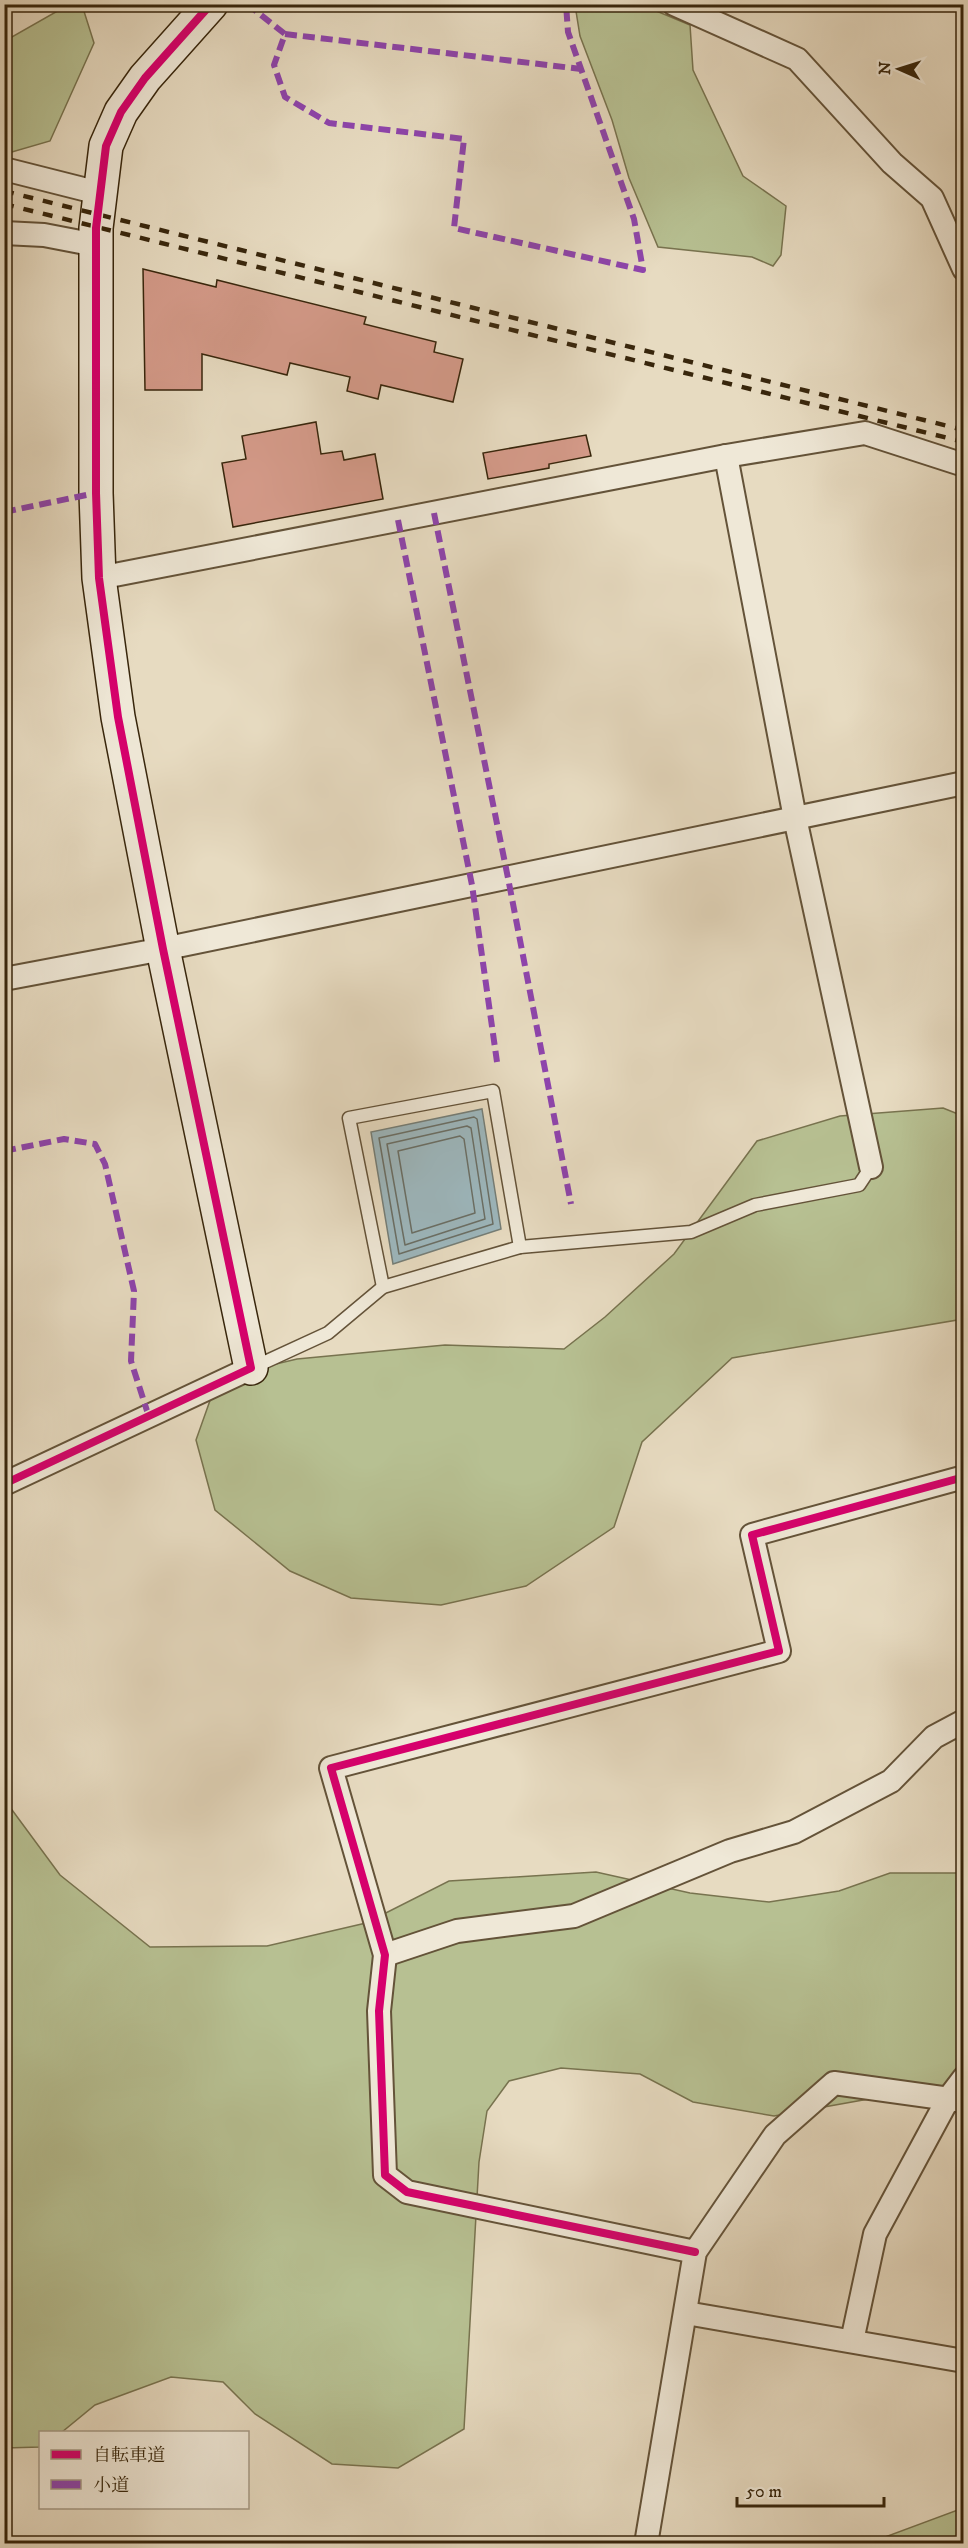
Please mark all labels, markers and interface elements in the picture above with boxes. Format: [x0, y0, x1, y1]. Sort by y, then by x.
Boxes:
north arrow [869, 39, 929, 99]
text: N [875, 61, 895, 75]
legend [39, 2431, 249, 2509]
text: 自転車道 [93, 2445, 165, 2467]
scale bar [737, 2470, 884, 2508]
text: 小道 [93, 2475, 129, 2497]
text: 50 m [746, 2481, 782, 2503]

